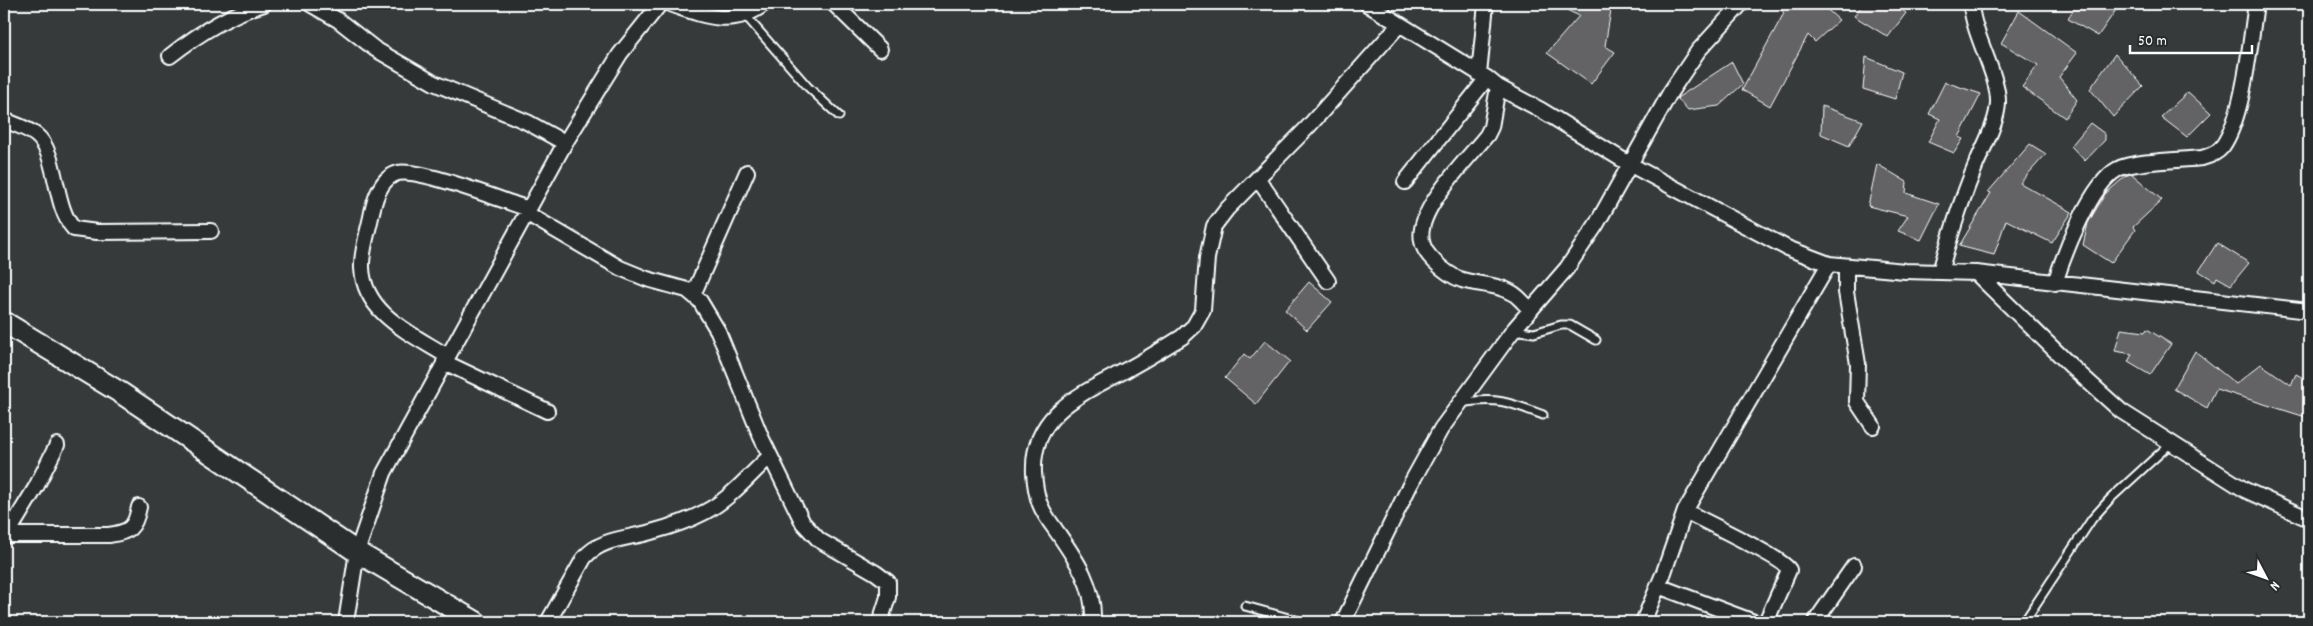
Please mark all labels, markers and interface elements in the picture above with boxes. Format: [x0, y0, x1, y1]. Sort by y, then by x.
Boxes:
scale bar [2130, 22, 2253, 54]
text: 50 m [2138, 31, 2167, 53]
north arrow [2240, 554, 2290, 604]
text: N [2264, 576, 2284, 594]

